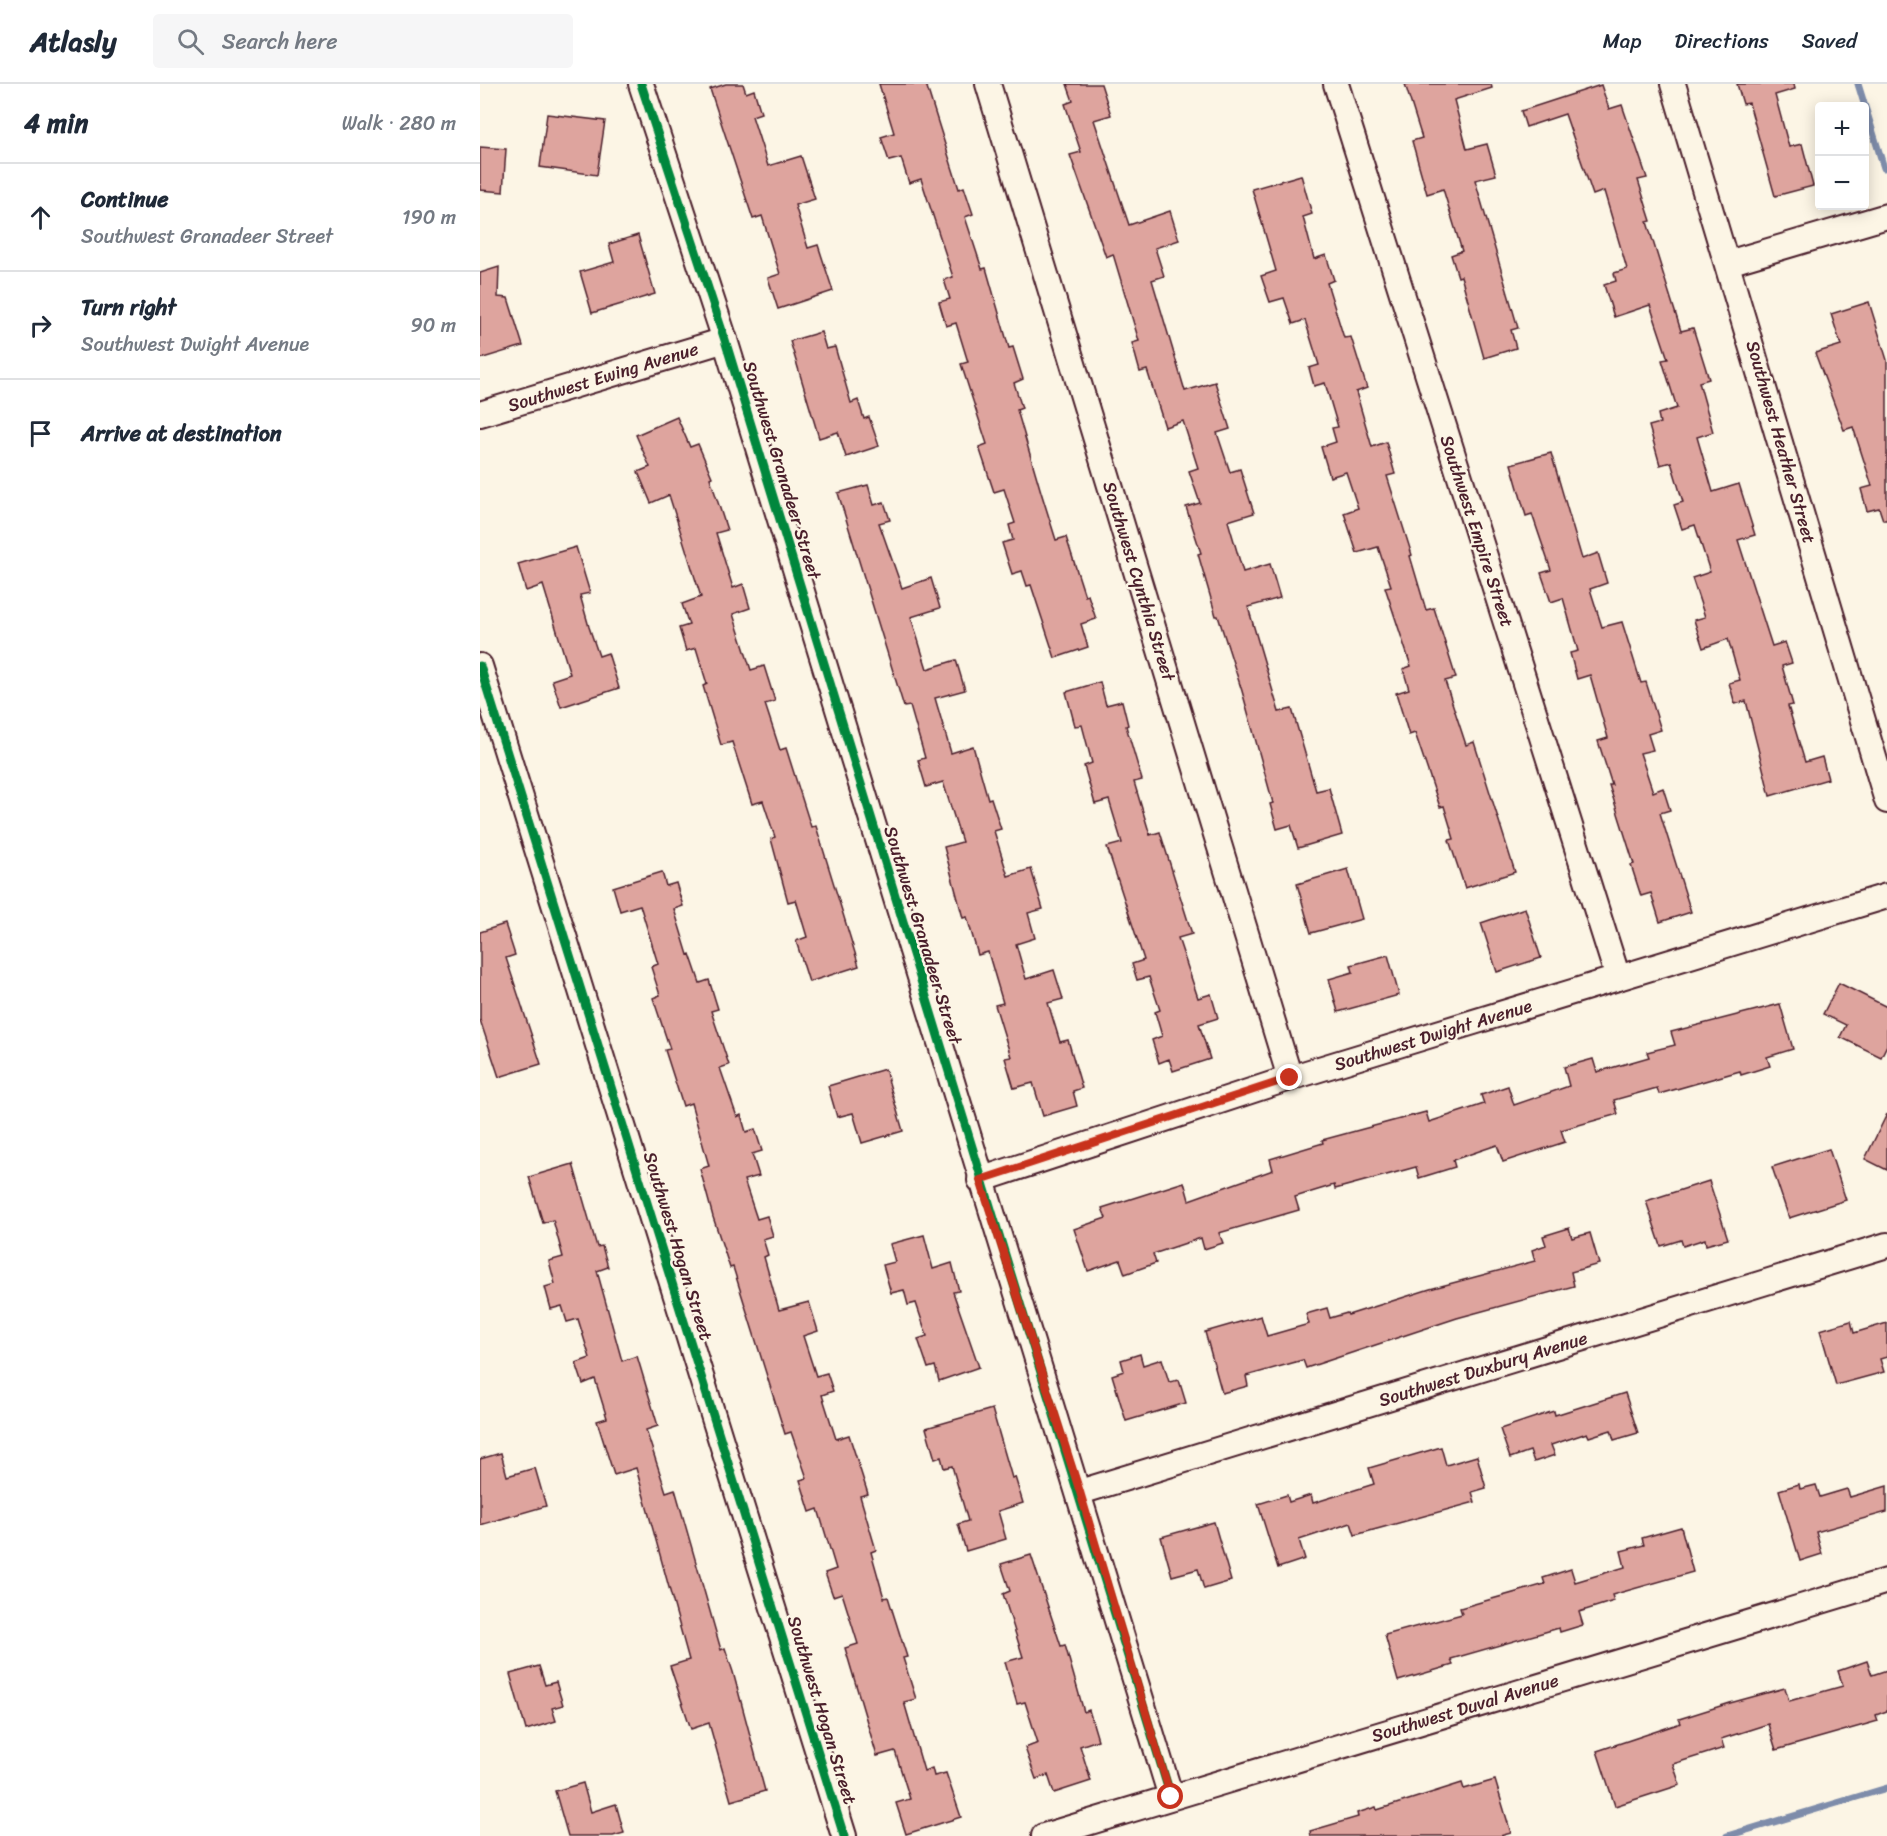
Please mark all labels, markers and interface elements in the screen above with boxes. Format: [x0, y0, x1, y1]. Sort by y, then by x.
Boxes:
search box [153, 14, 573, 68]
text: Atlasly [30, 17, 117, 66]
text: Search here [222, 22, 338, 61]
text: Map [1603, 22, 1641, 60]
text: Directions [1674, 22, 1769, 60]
text: Saved [1802, 22, 1857, 60]
icon: search [174, 25, 207, 58]
text: 4 min [24, 100, 88, 146]
map controls [1815, 102, 1869, 210]
button: + [1815, 102, 1869, 156]
text: Walk · 280 m [342, 106, 456, 141]
button: − [1815, 156, 1869, 210]
text: Continue [81, 180, 169, 219]
text: 190 m [402, 200, 456, 235]
icon: ahead [24, 201, 57, 234]
text: Southwest Granadeer Street [81, 219, 333, 254]
text: Turn right [81, 288, 176, 327]
text: 90 m [411, 308, 456, 343]
icon: right [24, 309, 57, 342]
text: Southwest Dwight Avenue [81, 327, 309, 362]
street label: Southwest Ewing Avenue [504, 333, 702, 421]
street label: Southwest Heather Street [1737, 337, 1825, 548]
street label: Southwest Granadeer Street [734, 357, 831, 584]
text: Arrive at destination [81, 414, 282, 453]
icon: arrive [24, 417, 57, 450]
street label: Southwest Empire Street [1431, 431, 1523, 631]
street label: Southwest Cynthia Street [1093, 477, 1185, 685]
street label: Southwest Granadeer Street [875, 822, 972, 1049]
street label: Southwest Dwight Avenue [1330, 990, 1536, 1080]
route end [1276, 1064, 1302, 1090]
street label: Southwest Hogan Street [634, 1148, 722, 1345]
street label: Southwest Duxbury Avenue [1374, 1322, 1592, 1416]
street label: Southwest Hogan Street [778, 1612, 866, 1809]
street label: Southwest Duval Avenue [1367, 1664, 1563, 1752]
route start [1157, 1783, 1183, 1809]

